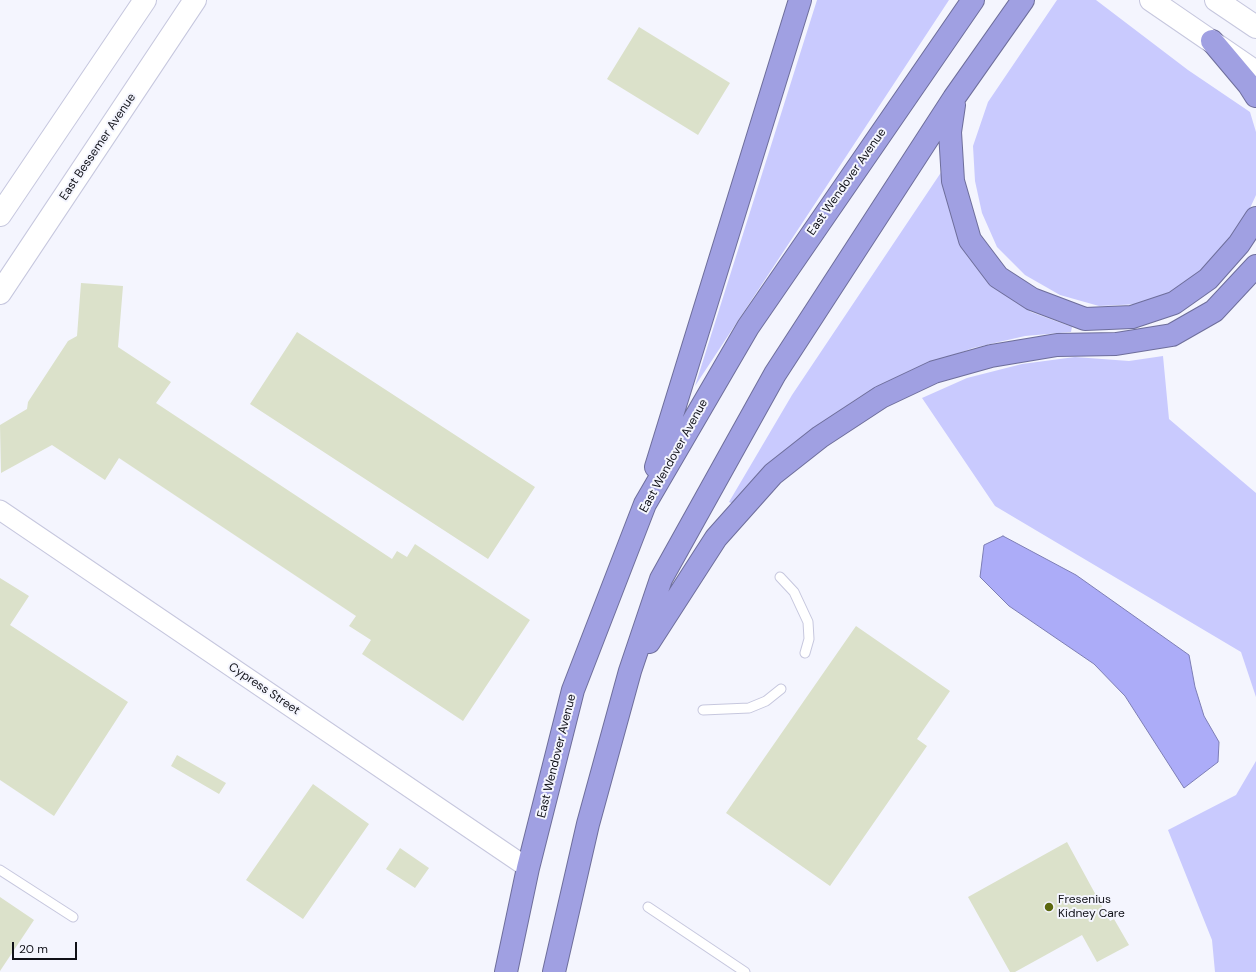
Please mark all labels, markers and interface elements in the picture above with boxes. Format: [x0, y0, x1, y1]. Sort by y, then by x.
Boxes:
street label: East Bessemer Avenue [57, 91, 139, 203]
street label: East Wendover Avenue [805, 126, 889, 238]
street label: East Wendover Avenue [637, 397, 711, 515]
street label: Cypress Street [226, 660, 302, 718]
street label: East Wendover Avenue [535, 693, 579, 819]
place label: Fresenius Kidney Care [1058, 893, 1125, 921]
marker: Fresenius Kidney Care [1043, 901, 1055, 913]
scale bar [14, 934, 79, 960]
text: 20 m [19, 941, 48, 957]

